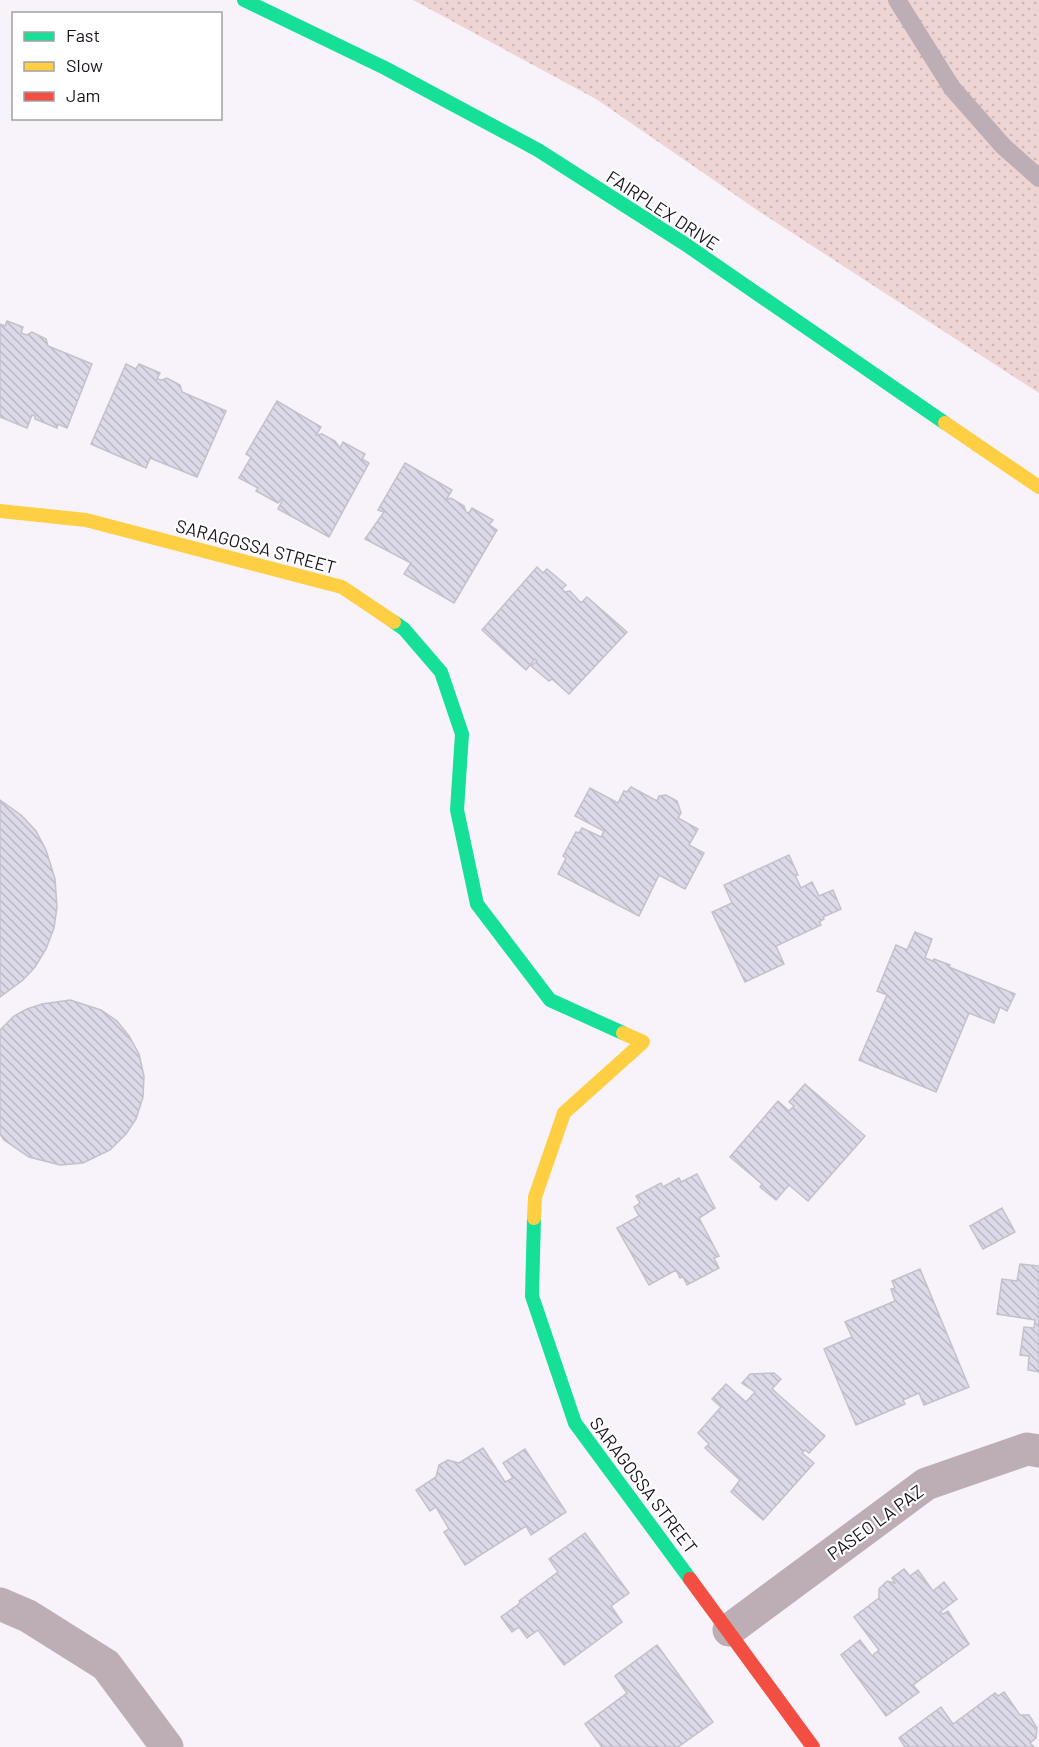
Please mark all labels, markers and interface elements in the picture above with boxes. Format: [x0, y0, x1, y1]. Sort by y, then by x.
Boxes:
legend [12, 12, 222, 120]
text: Fast [66, 24, 100, 46]
text: Slow [66, 54, 103, 76]
text: Jam [66, 84, 100, 106]
street label: FAIRPLEX DRIVE [603, 165, 723, 255]
street label: SARAGOSSA STREET [173, 514, 339, 578]
street label: SARAGOSSA STREET [586, 1412, 702, 1558]
street label: PASEO LA PAZ [823, 1480, 927, 1564]

